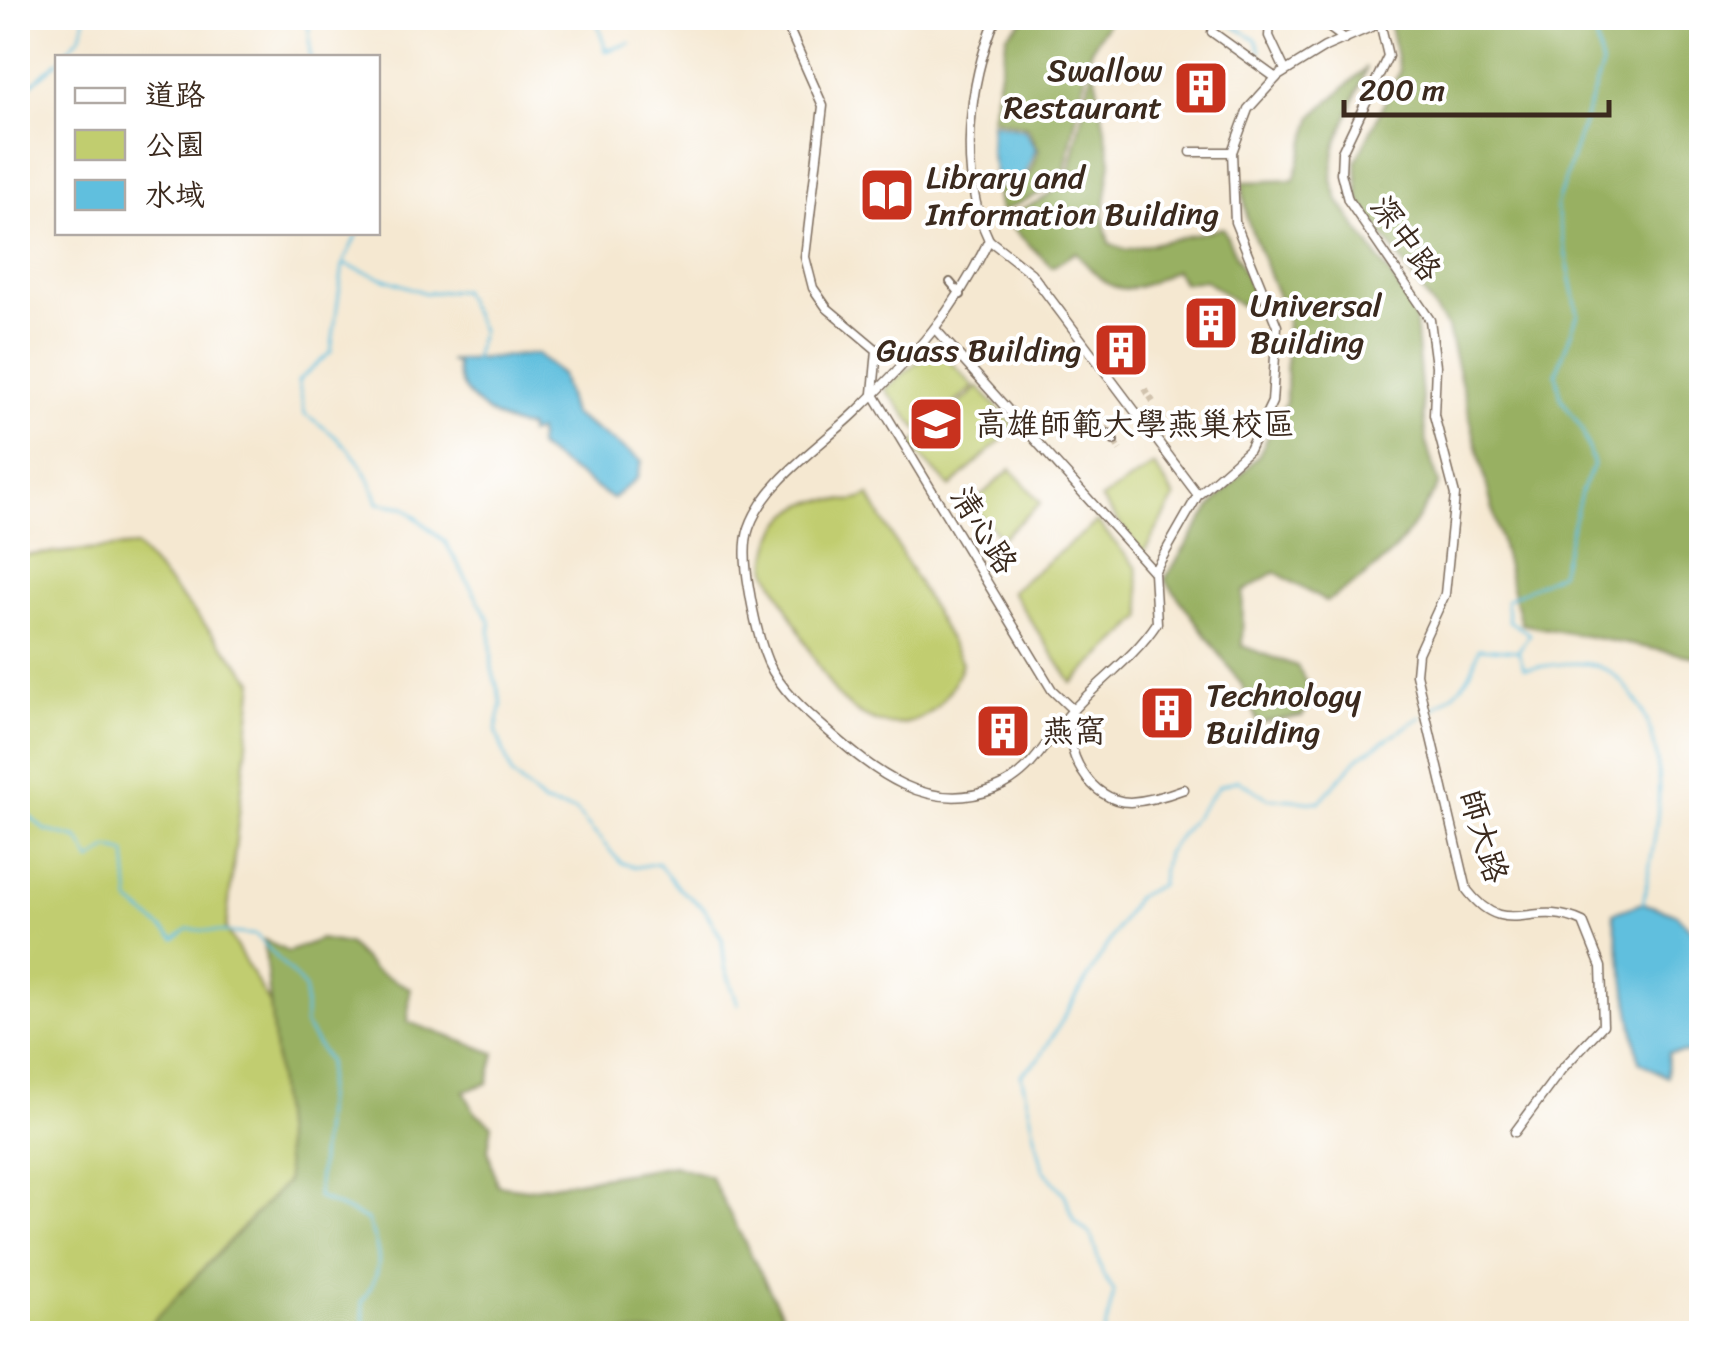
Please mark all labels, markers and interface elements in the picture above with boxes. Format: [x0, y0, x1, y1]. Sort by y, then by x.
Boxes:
place label: Swallow Restaurant [1004, 42, 1163, 136]
legend [55, 55, 380, 235]
scale bar [1344, 55, 1609, 117]
building icon: Swallow Restaurant [1171, 58, 1231, 118]
text: 200 m [1359, 63, 1445, 117]
text: 道路 [145, 68, 205, 122]
text: 公園 [145, 118, 205, 172]
place label: Library and Information Building [925, 149, 1219, 243]
library icon: Library and Information Building [857, 165, 917, 225]
text: 水域 [145, 168, 205, 222]
street label: 深中路 [1354, 183, 1457, 294]
place label: Universal Building [1250, 277, 1382, 371]
building icon: Universal Building [1181, 293, 1241, 353]
building icon: Guass Building [1091, 320, 1151, 380]
place label: Guass Building [876, 322, 1082, 379]
school or university icon: 高雄師範大學燕巢校區 [906, 394, 966, 454]
place label: 高雄師範大學燕巢校區 [975, 396, 1295, 453]
street label: 清心路 [934, 474, 1033, 586]
place label: Technology Building [1206, 667, 1362, 761]
building icon: Technology Building [1137, 683, 1197, 743]
building icon: 燕窩 [973, 701, 1033, 761]
place label: 燕窩 [1042, 703, 1106, 760]
street label: 師大路 [1442, 782, 1525, 890]

